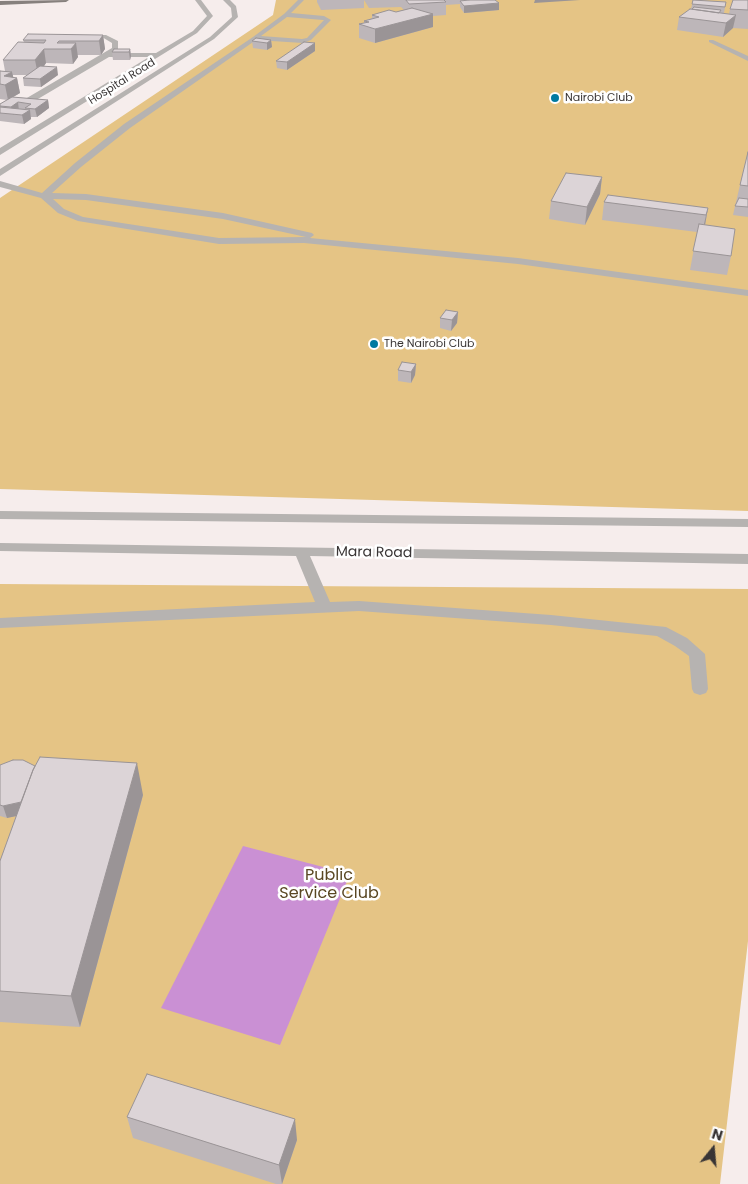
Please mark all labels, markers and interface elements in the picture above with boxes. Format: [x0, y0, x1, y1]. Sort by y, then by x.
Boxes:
street label: Hospital Road [86, 56, 158, 108]
place label: Nairobi Club [565, 91, 633, 105]
marker: Nairobi Club [549, 92, 561, 104]
place label: The Nairobi Club [384, 337, 475, 351]
marker: The Nairobi Club [368, 338, 380, 350]
street label: Mara Road [336, 544, 412, 562]
park label: Public Service Club [279, 866, 379, 904]
north arrow [688, 1124, 738, 1174]
text: N [709, 1124, 725, 1146]

